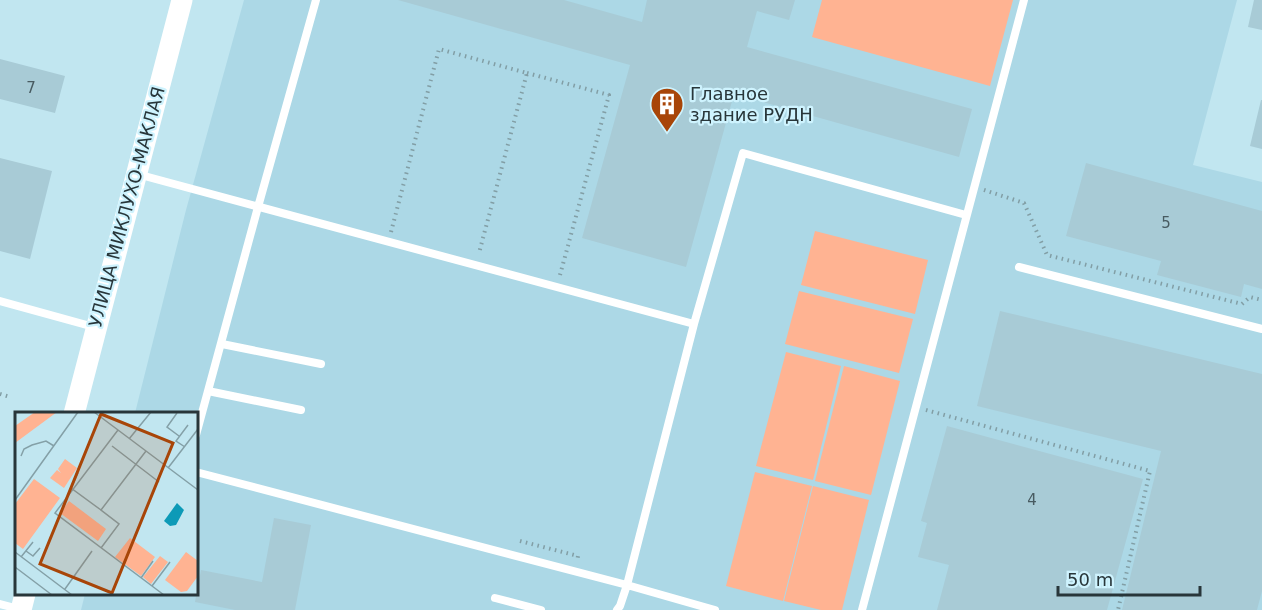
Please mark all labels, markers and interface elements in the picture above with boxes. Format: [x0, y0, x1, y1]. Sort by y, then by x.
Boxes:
house number: 7 [26, 79, 36, 97]
place label: Главное здание РУДН [690, 83, 813, 125]
street label: УЛИЦА МИКЛУХО-МАКЛАЯ [84, 84, 169, 329]
building icon: Главное здание РУДН [649, 86, 685, 133]
house number: 5 [1161, 214, 1171, 232]
inset map [15, 412, 198, 595]
house number: 4 [1027, 491, 1037, 509]
scale bar [1058, 559, 1200, 597]
text: 50 m [1067, 569, 1113, 590]

